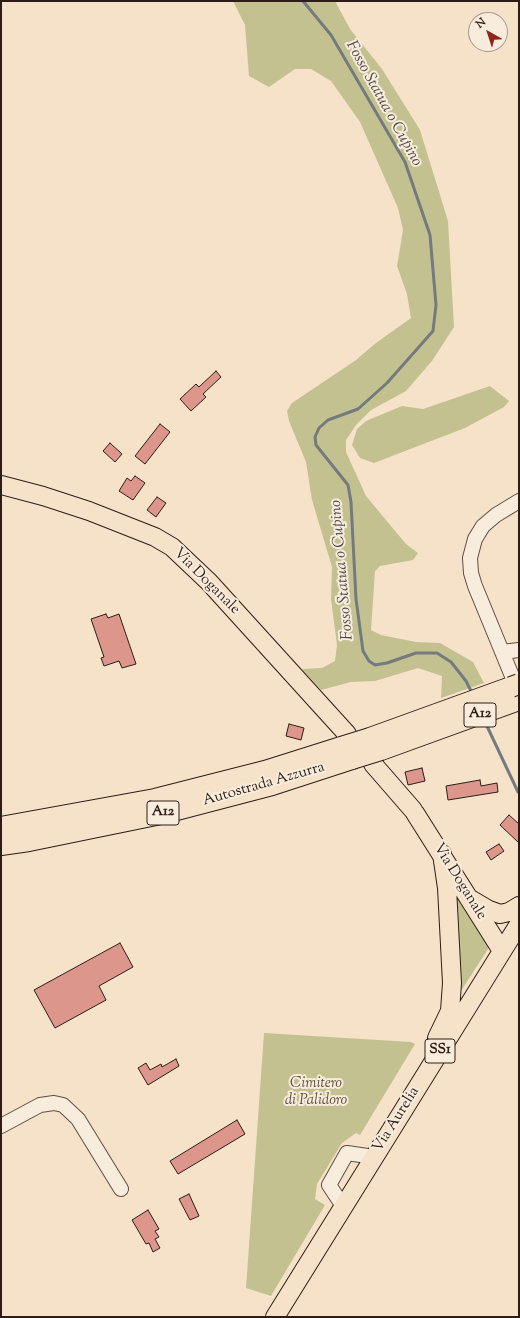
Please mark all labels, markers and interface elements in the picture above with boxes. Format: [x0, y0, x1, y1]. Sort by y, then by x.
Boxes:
north arrow [468, 12, 508, 52]
text: N [473, 14, 490, 32]
water label: Fosso Statua o Cupino [341, 38, 425, 170]
water label: Fosso Statua o Cupino [327, 499, 359, 641]
street label: Via Doganale [169, 545, 243, 619]
road number: A12 [464, 703, 496, 727]
street label: Autostrada Azzurra [201, 759, 327, 811]
road number: A12 [147, 801, 179, 825]
street label: Via Doganale [428, 840, 490, 924]
road number: SS1 [425, 1039, 455, 1063]
park label: Cimitero di Palidoro [285, 1075, 347, 1110]
street label: Via Aurelia [370, 1084, 424, 1156]

